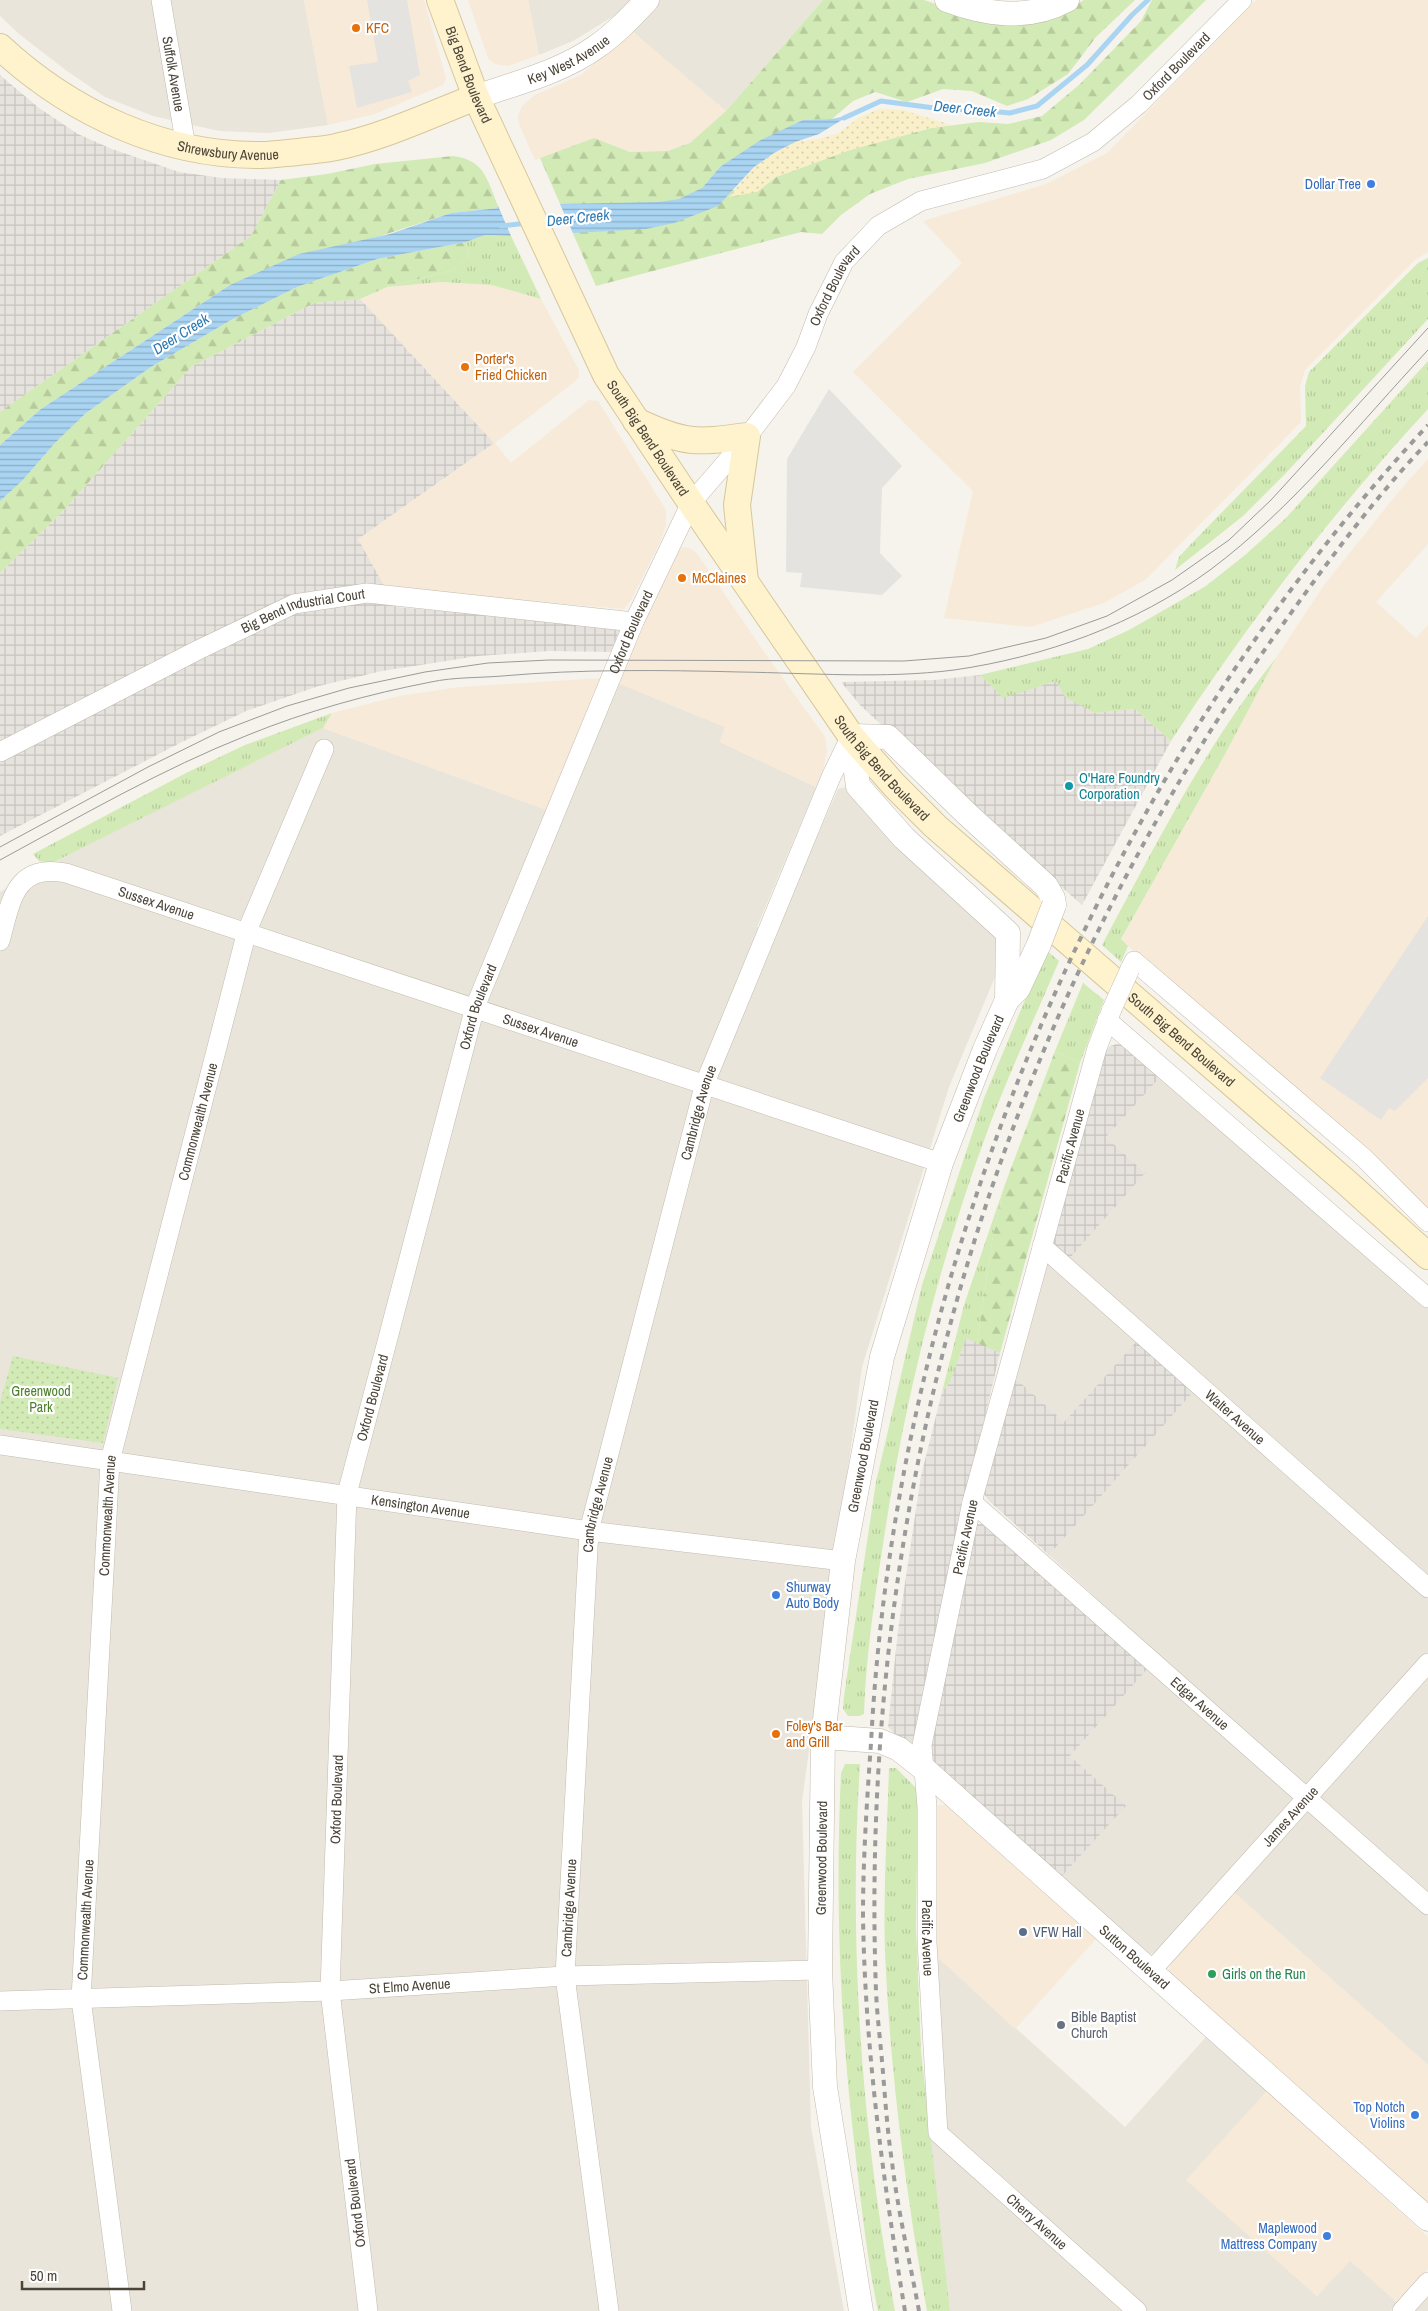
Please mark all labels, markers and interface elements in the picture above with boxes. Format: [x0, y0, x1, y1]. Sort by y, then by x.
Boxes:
place label: KFC [366, 19, 389, 37]
marker: KFC [350, 22, 362, 34]
street label: Big Bend Boulevard [442, 24, 496, 126]
street label: Oxford Boulevard [1138, 28, 1214, 105]
street label: Key West Avenue [525, 31, 613, 88]
street label: Suffolk Avenue [158, 35, 189, 113]
water label: Deer Creek [933, 95, 998, 122]
street label: Shrewsbury Avenue [175, 136, 280, 164]
place label: Dollar Tree [1305, 175, 1361, 193]
marker: Dollar Tree [1365, 178, 1377, 190]
water label: Deer Creek [546, 204, 611, 231]
street label: Oxford Boulevard [805, 242, 864, 328]
water label: Deer Creek [149, 308, 214, 359]
place label: Porter's Fried Chicken [475, 350, 547, 384]
marker: Porter's Fried Chicken [459, 361, 471, 373]
street label: South Big Bend Boulevard [603, 377, 693, 499]
place label: McClaines [692, 569, 746, 587]
marker: McClaines [676, 572, 688, 584]
street label: Big Bend Industrial Court [238, 584, 366, 637]
street label: Oxford Boulevard [605, 587, 657, 677]
street label: South Big Bend Boulevard [830, 712, 934, 825]
place label: O'Hare Foundry Corporation [1079, 769, 1160, 803]
marker: O'Hare Foundry Corporation [1063, 780, 1075, 792]
street label: Sussex Avenue [116, 882, 197, 924]
street label: Oxford Boulevard [455, 961, 501, 1052]
street label: South Big Bend Boulevard [1124, 988, 1239, 1091]
street label: Sussex Avenue [500, 1009, 581, 1051]
street label: Greenwood Boulevard [949, 1012, 1008, 1125]
street label: Commonwealth Avenue [174, 1061, 222, 1183]
street label: Cambridge Avenue [676, 1062, 720, 1162]
street label: Pacific Avenue [1051, 1107, 1089, 1185]
street label: Oxford Boulevard [352, 1352, 392, 1443]
park label: Greenwood Park [11, 1382, 71, 1416]
street label: Walter Avenue [1201, 1386, 1269, 1448]
street label: Greenwood Boulevard [843, 1398, 883, 1514]
street label: Commonwealth Avenue [95, 1453, 120, 1576]
street label: Cambridge Avenue [579, 1455, 617, 1553]
street label: Kensington Avenue [370, 1490, 471, 1522]
street label: Pacific Avenue [948, 1498, 982, 1576]
place label: Shurway Auto Body [785, 1578, 839, 1612]
marker: Shurway Auto Body [770, 1589, 782, 1601]
street label: Edgar Avenue [1167, 1673, 1233, 1734]
place label: Foley's Bar and Grill [786, 1717, 843, 1751]
marker: Foley's Bar and Grill [770, 1728, 782, 1740]
street label: Oxford Boulevard [326, 1754, 347, 1844]
street label: James Avenue [1258, 1782, 1322, 1850]
street label: Greenwood Boulevard [812, 1801, 831, 1915]
street label: Cambridge Avenue [557, 1858, 580, 1957]
street label: Commonwealth Avenue [73, 1859, 98, 1981]
street label: Pacific Avenue [918, 1900, 938, 1977]
street label: Sutton Boulevard [1096, 1921, 1173, 1993]
place label: VFW Hall [1033, 1923, 1081, 1941]
marker: VFW Hall [1017, 1926, 1029, 1938]
place label: Girls on the Run [1222, 1965, 1306, 1983]
marker: Girls on the Run [1206, 1968, 1218, 1980]
street label: St Elmo Avenue [368, 1974, 451, 1997]
place label: Bible Baptist Church [1071, 2008, 1136, 2042]
marker: Bible Baptist Church [1055, 2019, 1067, 2031]
place label: Top Notch Violins [1353, 2098, 1405, 2132]
marker: Top Notch Violins [1409, 2109, 1421, 2121]
street label: Oxford Boulevard [341, 2158, 369, 2248]
street label: Cherry Avenue [1003, 2189, 1071, 2253]
place label: Maplewood Mattress Company [1221, 2219, 1317, 2253]
marker: Maplewood Mattress Company [1321, 2230, 1333, 2242]
scale bar [22, 2258, 145, 2290]
text: 50 m [30, 2265, 57, 2286]

